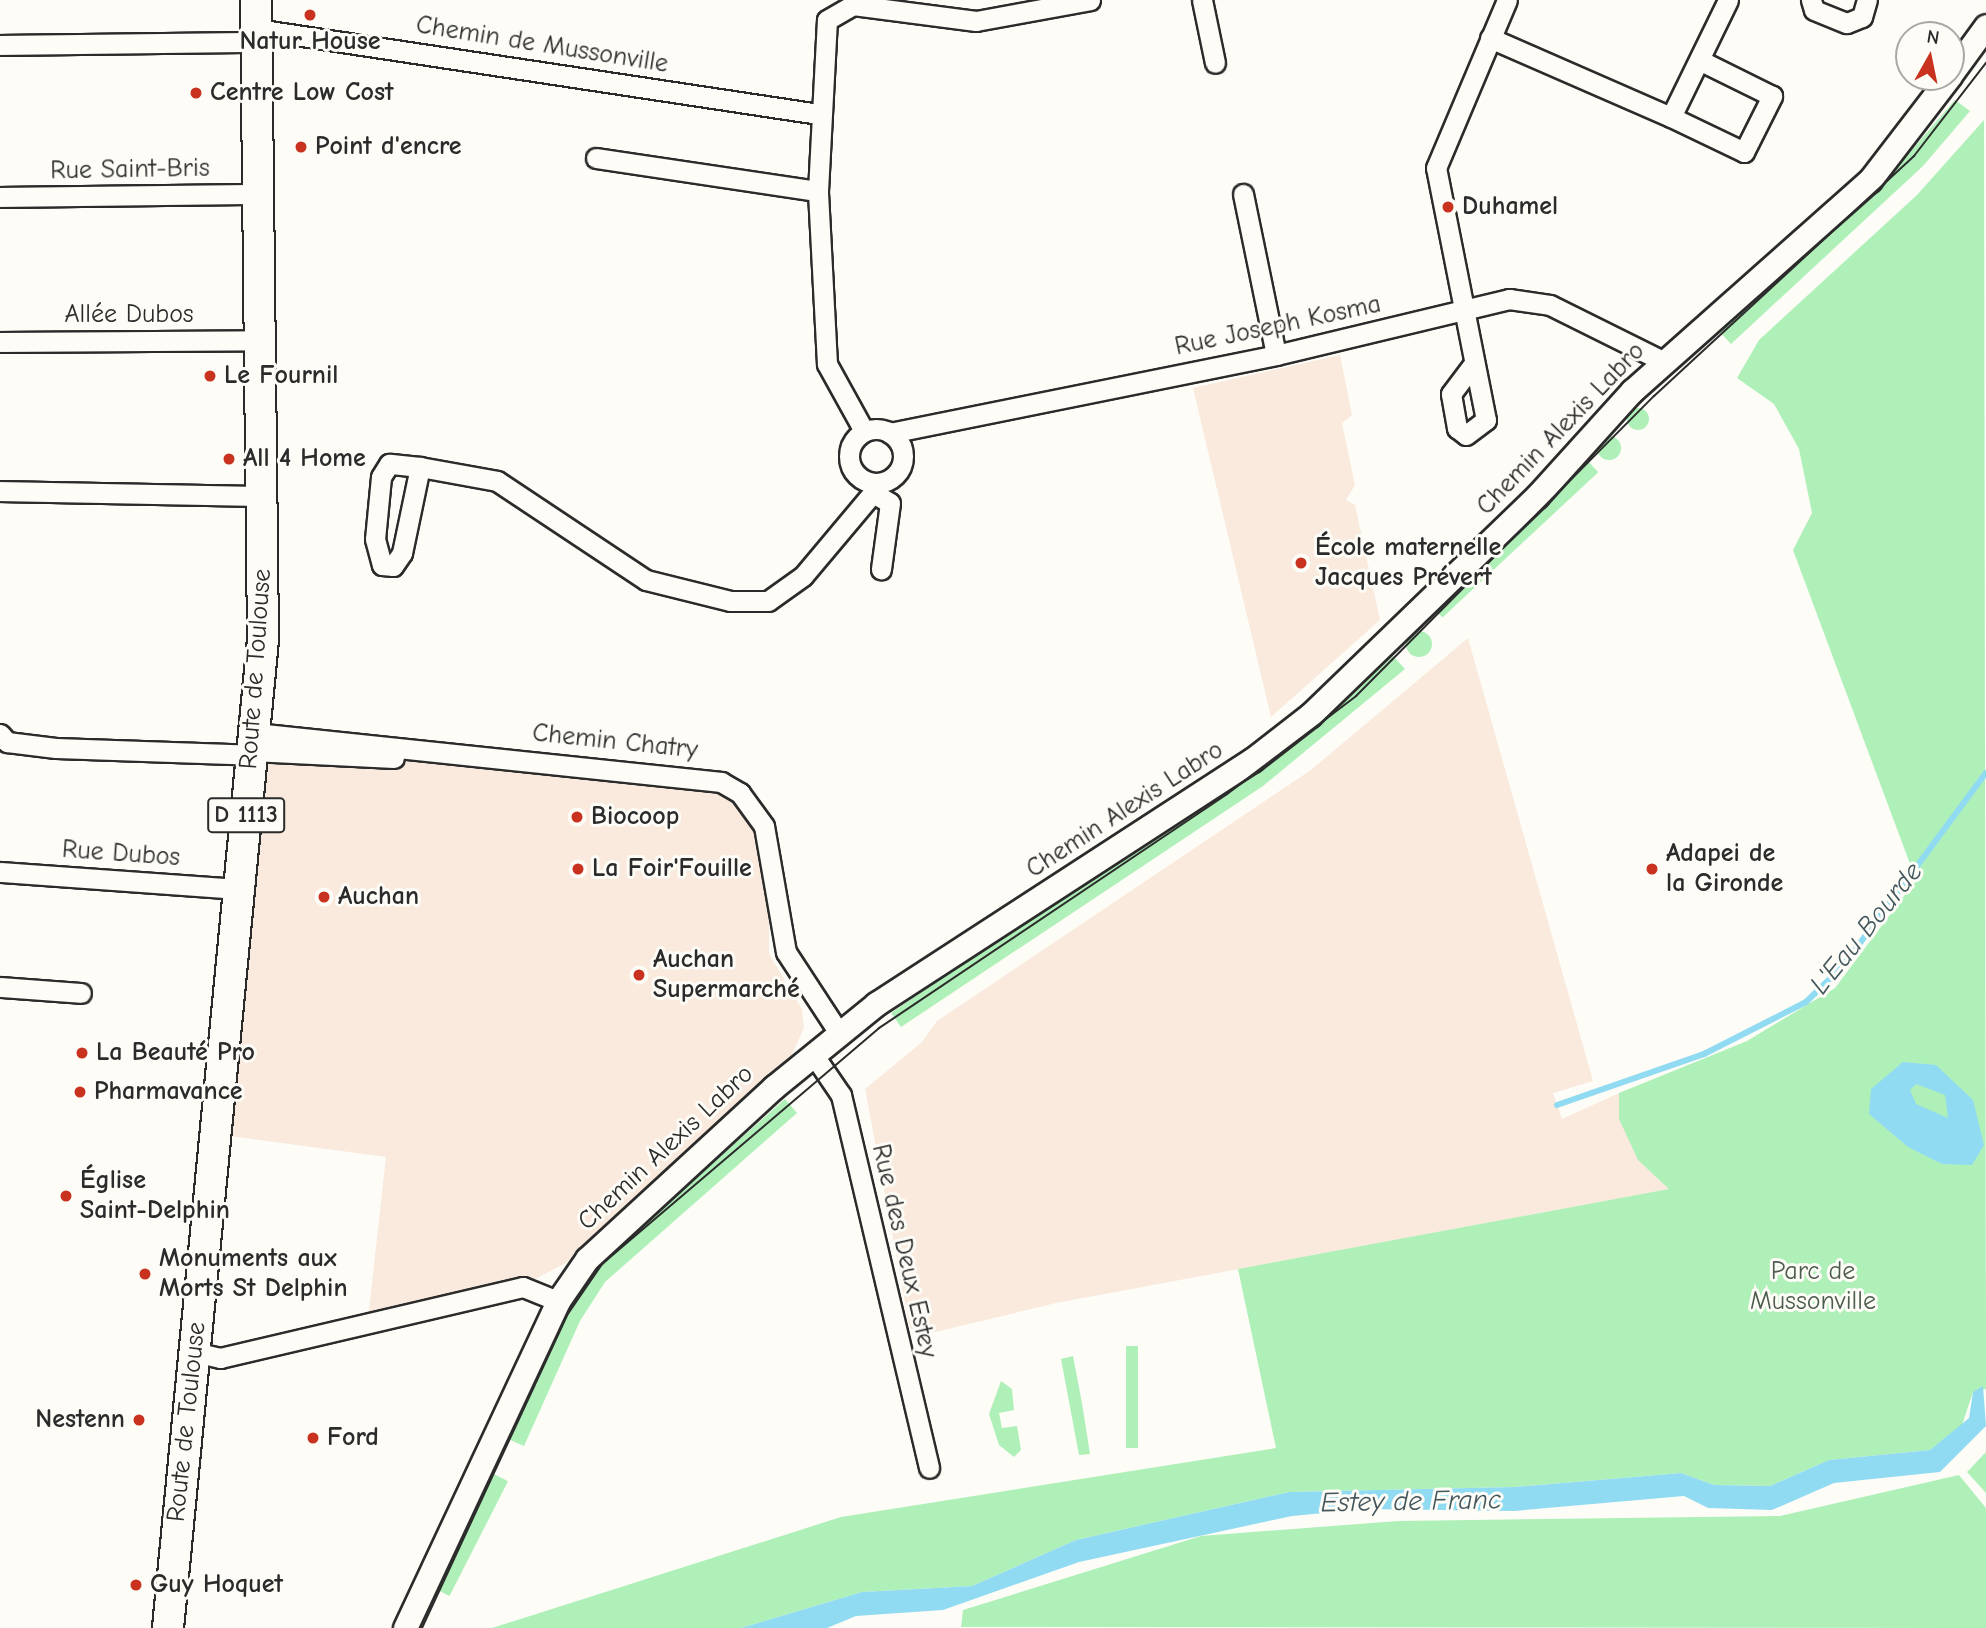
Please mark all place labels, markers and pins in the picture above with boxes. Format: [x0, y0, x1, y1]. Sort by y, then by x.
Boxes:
marker: Natur House [302, 7, 318, 23]
place label: Natur House [239, 26, 381, 58]
place label: Centre Low Cost [210, 77, 394, 109]
marker: Centre Low Cost [188, 85, 204, 101]
place label: Point d'encre [315, 131, 462, 163]
marker: Point d'encre [293, 139, 309, 155]
place label: Duhamel [1462, 191, 1558, 223]
marker: Duhamel [1440, 199, 1456, 215]
place label: Le Fournil [224, 360, 338, 392]
marker: Le Fournil [202, 368, 218, 384]
place label: All 4 Home [243, 443, 366, 475]
marker: All 4 Home [221, 451, 237, 467]
place label: École maternelle Jacques Prévert [1315, 532, 1501, 594]
marker: École maternelle Jacques Prévert [1293, 555, 1309, 571]
place label: Biocoop [591, 801, 679, 833]
marker: Biocoop [569, 809, 585, 825]
place label: Adapei de la Gironde [1666, 838, 1783, 900]
place label: La Foir'Fouille [592, 853, 752, 885]
marker: La Foir'Fouille [570, 861, 586, 877]
marker: Adapei de la Gironde [1644, 861, 1660, 877]
place label: Auchan [338, 881, 419, 913]
marker: Auchan [316, 889, 332, 905]
place label: Auchan Supermarché [653, 944, 800, 1006]
marker: Auchan Supermarché [631, 967, 647, 983]
place label: La Beauté Pro [96, 1037, 255, 1069]
marker: La Beauté Pro [74, 1045, 90, 1061]
place label: Pharmavance [94, 1076, 243, 1108]
marker: Pharmavance [72, 1084, 88, 1100]
place label: Église Saint-Delphin [80, 1165, 230, 1226]
marker: Église Saint-Delphin [58, 1188, 74, 1204]
place label: Monuments aux Morts St Delphin [159, 1243, 347, 1304]
marker: Monuments aux Morts St Delphin [137, 1266, 153, 1282]
place label: Nestenn [35, 1404, 125, 1436]
marker: Nestenn [131, 1412, 147, 1428]
place label: Ford [327, 1422, 379, 1454]
marker: Ford [305, 1430, 321, 1446]
place label: Guy Hoquet [150, 1569, 283, 1601]
marker: Guy Hoquet [128, 1577, 144, 1593]

